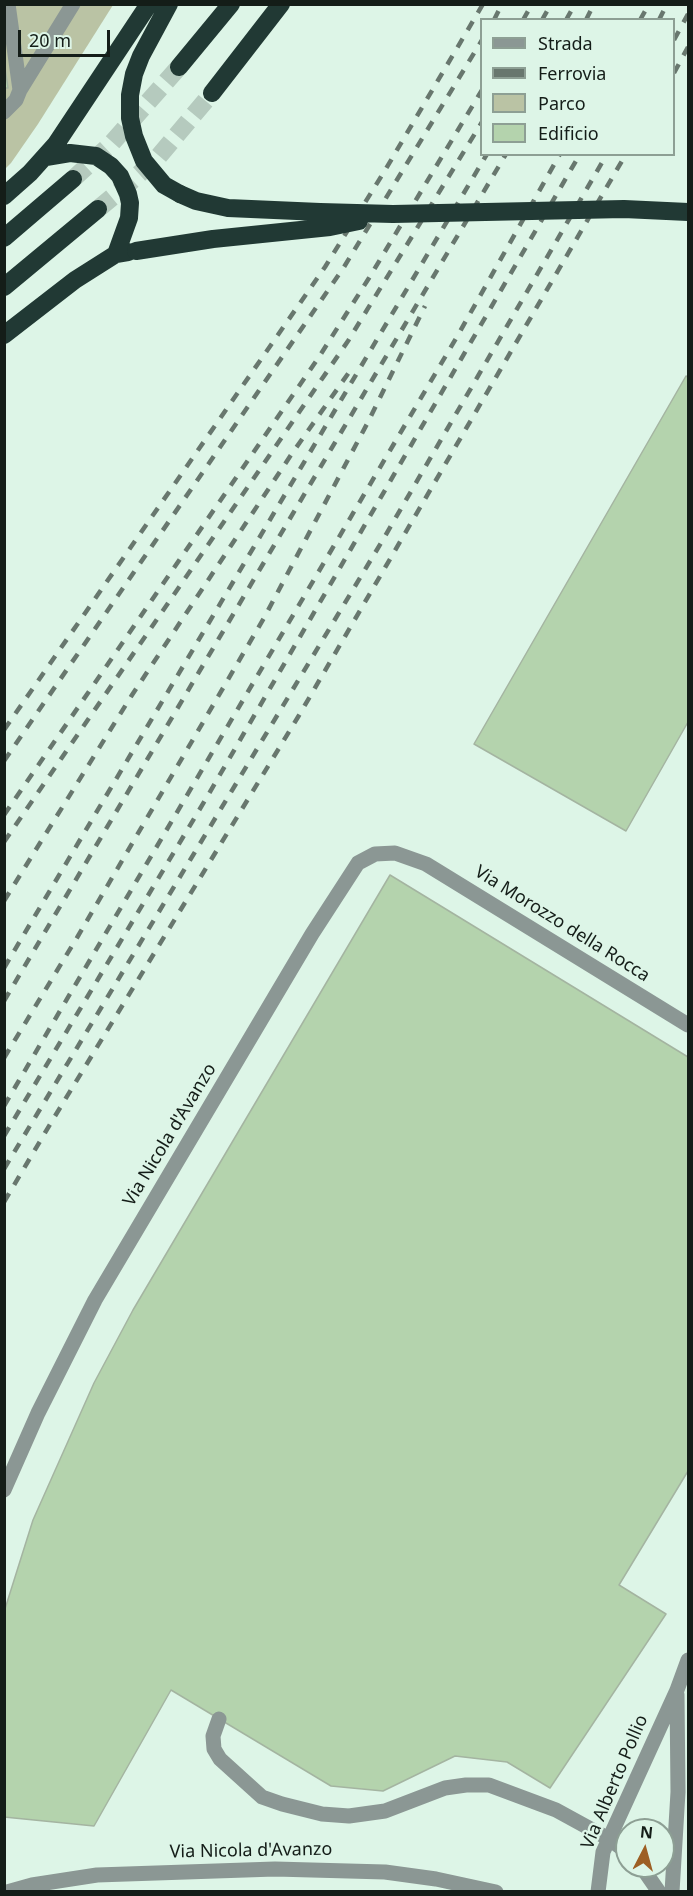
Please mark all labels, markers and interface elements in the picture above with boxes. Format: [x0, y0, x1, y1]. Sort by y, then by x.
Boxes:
scale bar [21, 18, 112, 56]
legend [480, 18, 675, 156]
text: 20 m [29, 28, 71, 52]
text: Strada [538, 31, 593, 55]
text: Ferrovia [538, 61, 606, 85]
text: Parco [538, 91, 586, 115]
text: Edificio [538, 121, 599, 145]
street label: Via Morozzo della Rocca [470, 861, 654, 987]
street label: Via Nicola d'Avanzo [119, 1060, 221, 1210]
street label: Via Alberto Pollio [577, 1712, 653, 1852]
north arrow [615, 1818, 675, 1878]
text: N [639, 1820, 654, 1844]
street label: Via Nicola d'Avanzo [170, 1839, 332, 1863]

